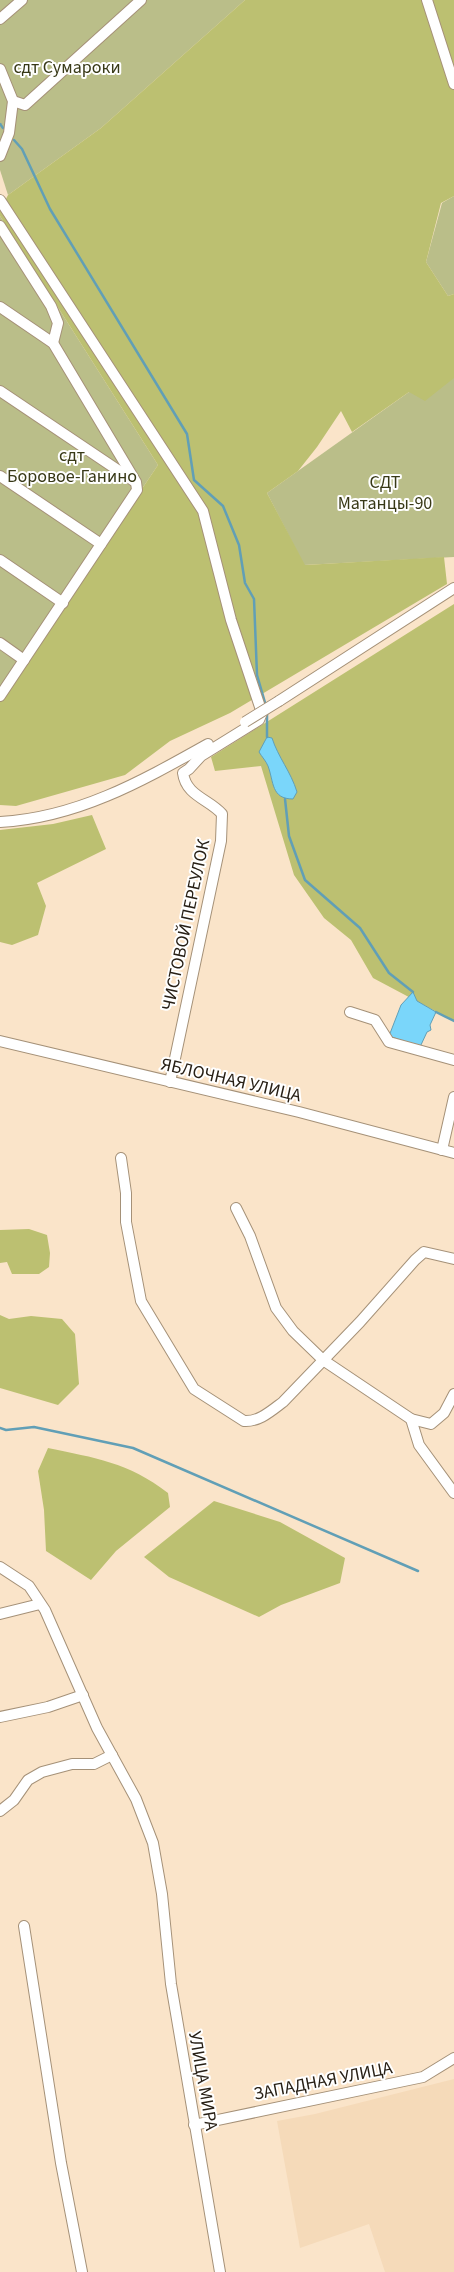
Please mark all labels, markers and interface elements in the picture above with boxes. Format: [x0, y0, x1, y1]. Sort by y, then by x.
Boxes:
park label: сдт Сумароки [13, 55, 121, 80]
park label: сдт Боровое-Ганино [7, 443, 137, 489]
park label: СДТ Матанцы-90 [338, 470, 432, 516]
street label: ЧИСТОВОЙ ПЕРЕУЛОК [156, 837, 216, 1013]
street label: ЯБЛОЧНАЯ УЛИЦА [158, 1052, 304, 1108]
street label: УЛИЦА МИРА [182, 2029, 224, 2133]
street label: ЗАПАДНАЯ УЛИЦА [252, 2055, 395, 2107]

